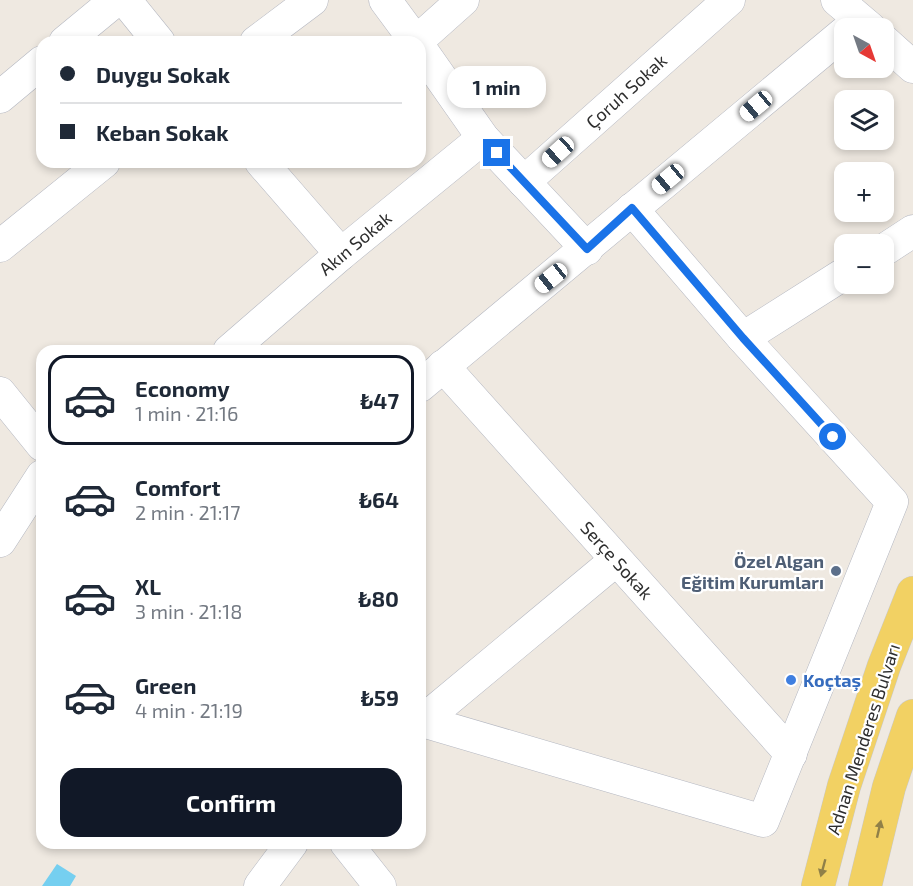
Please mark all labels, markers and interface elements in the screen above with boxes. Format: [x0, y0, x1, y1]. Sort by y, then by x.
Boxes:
north arrow [834, 18, 894, 78]
map controls [834, 18, 894, 294]
street label: Çoruh Sokak [581, 49, 672, 134]
text: Duygu Sokak [96, 61, 230, 87]
callout: 1 min [448, 66, 546, 108]
text: 1 min [472, 75, 521, 99]
car [736, 88, 776, 124]
button: layers [834, 90, 894, 150]
text: Keban Sokak [96, 119, 229, 145]
car [539, 133, 577, 171]
route end [483, 139, 510, 166]
car [648, 161, 688, 197]
button: + [834, 162, 894, 222]
street label: Akın Sokak [314, 206, 396, 280]
button: − [834, 234, 894, 294]
car [531, 260, 571, 296]
icon: car [63, 373, 117, 427]
text: Economy [135, 375, 230, 401]
text: ₺47 [360, 387, 399, 413]
text: 1 min · 21:16 [135, 401, 238, 425]
route start [819, 423, 846, 450]
icon: car [63, 472, 117, 526]
text: Comfort [135, 474, 220, 500]
text: ₺64 [359, 486, 399, 512]
text: 2 min · 21:17 [135, 500, 241, 524]
street label: Serçe Sokak [575, 516, 658, 604]
place label: Özel Algan Eğitim Kurumları [681, 550, 824, 593]
marker: Özel Algan Eğitim Kurumları [829, 564, 843, 578]
icon: car [63, 571, 117, 625]
text: XL [135, 573, 161, 599]
text: ₺80 [358, 585, 399, 611]
text: 3 min · 21:18 [135, 599, 242, 623]
street label: Adnan Menderes Bulvarı [822, 641, 904, 837]
place label: Koçtaş [803, 669, 861, 692]
icon: car [63, 670, 117, 724]
text: Green [135, 672, 197, 698]
marker: Koçtaş [784, 673, 798, 687]
text: ₺59 [361, 684, 399, 710]
text: 4 min · 21:19 [135, 698, 243, 722]
button: Confirm [60, 768, 402, 837]
one-way arrow [874, 820, 884, 838]
one-way arrow [817, 858, 827, 877]

